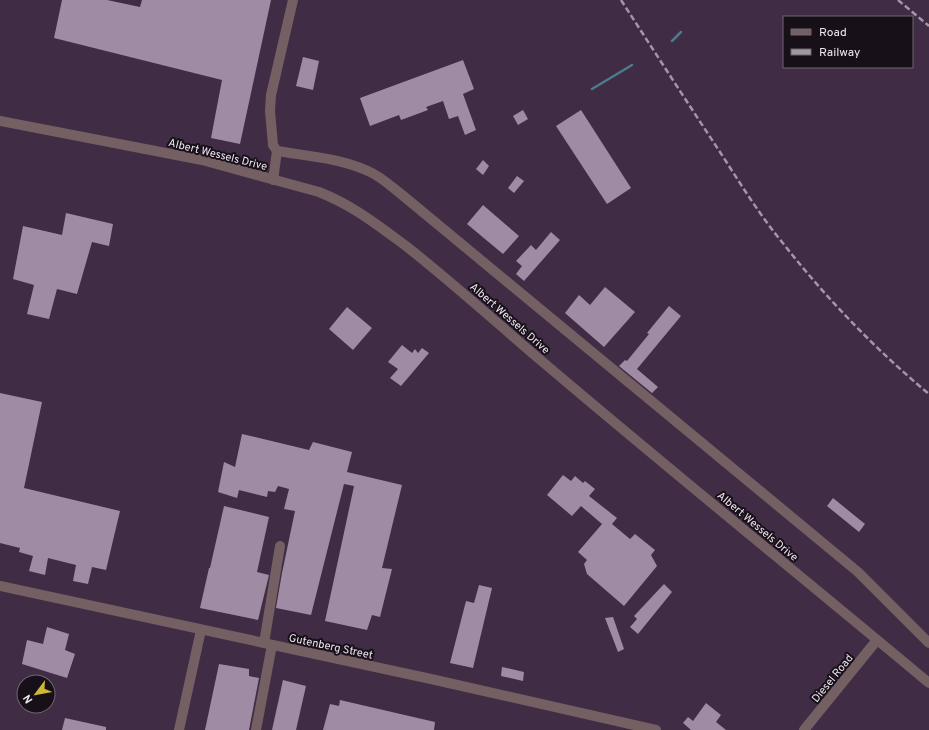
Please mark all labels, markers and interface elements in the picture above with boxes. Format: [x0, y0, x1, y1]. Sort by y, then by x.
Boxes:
legend [783, 16, 913, 68]
text: Road [819, 25, 847, 41]
text: Railway [819, 45, 860, 61]
street label: Albert Wessels Drive [167, 136, 269, 174]
street label: Albert Wessels Drive [467, 280, 552, 357]
street label: Albert Wessels Drive [714, 489, 801, 565]
street label: Gutenberg Street [288, 631, 374, 663]
street label: Diesel Road [809, 652, 856, 706]
north arrow [16, 674, 56, 714]
text: N [20, 692, 36, 706]

